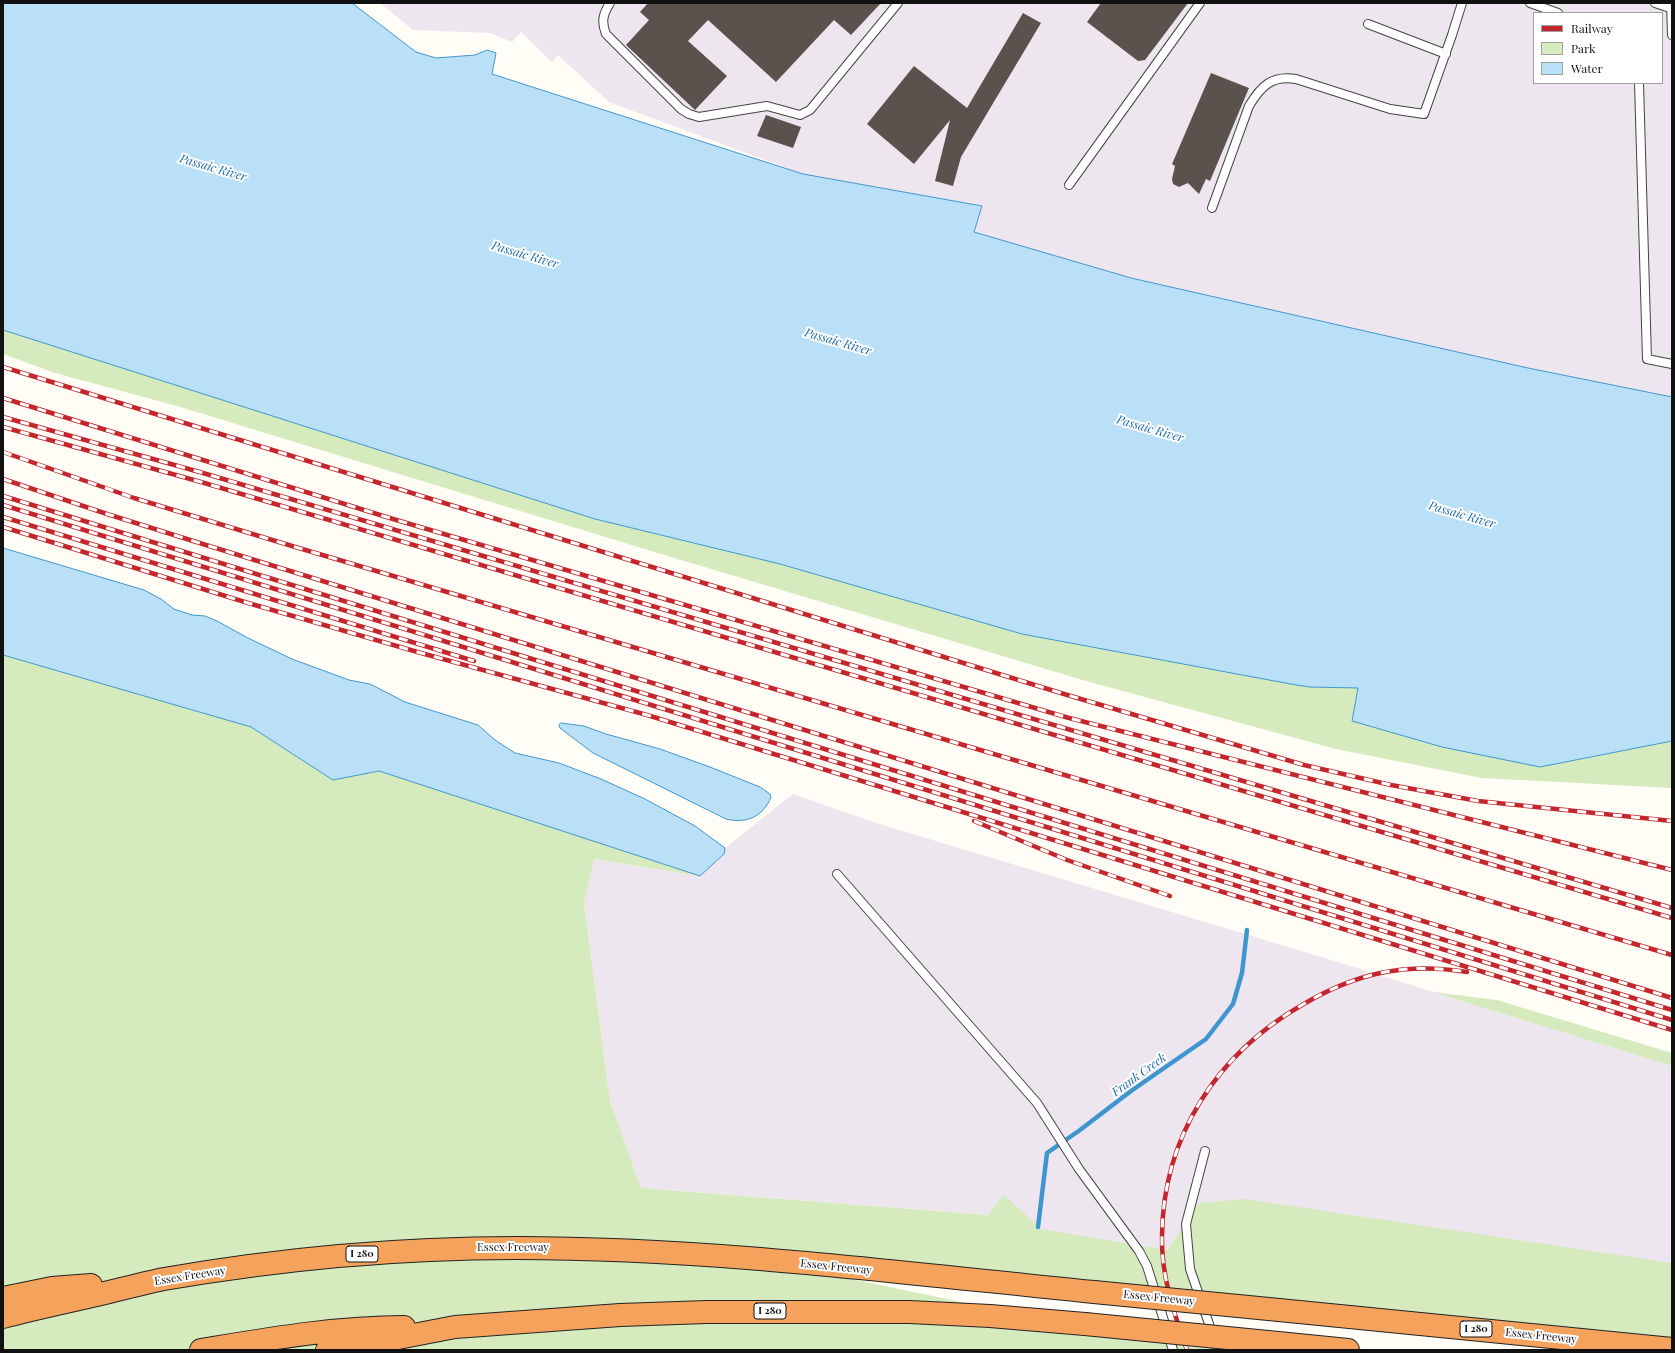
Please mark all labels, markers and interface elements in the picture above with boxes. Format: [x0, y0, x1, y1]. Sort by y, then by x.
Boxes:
legend [1533, 12, 1663, 84]
text: Railway [1571, 20, 1613, 36]
text: Park [1571, 40, 1596, 56]
text: Water [1571, 60, 1603, 76]
water label: Passaic River [178, 152, 248, 184]
water label: Passaic River [490, 239, 560, 271]
water label: Passaic River [803, 326, 873, 358]
water label: Passaic River [1115, 413, 1185, 445]
water label: Passaic River [1427, 499, 1497, 531]
water label: Frank Creek [1109, 1051, 1169, 1099]
street label: Essex Freeway [477, 1241, 549, 1255]
road number: I 280 [346, 1246, 378, 1262]
street label: Essex Freeway [800, 1257, 872, 1277]
street label: Essex Freeway [154, 1264, 226, 1288]
street label: Essex Freeway [1123, 1288, 1195, 1308]
road number: I 280 [754, 1303, 786, 1319]
road number: I 280 [1460, 1321, 1492, 1337]
street label: Essex Freeway [1505, 1326, 1577, 1346]

